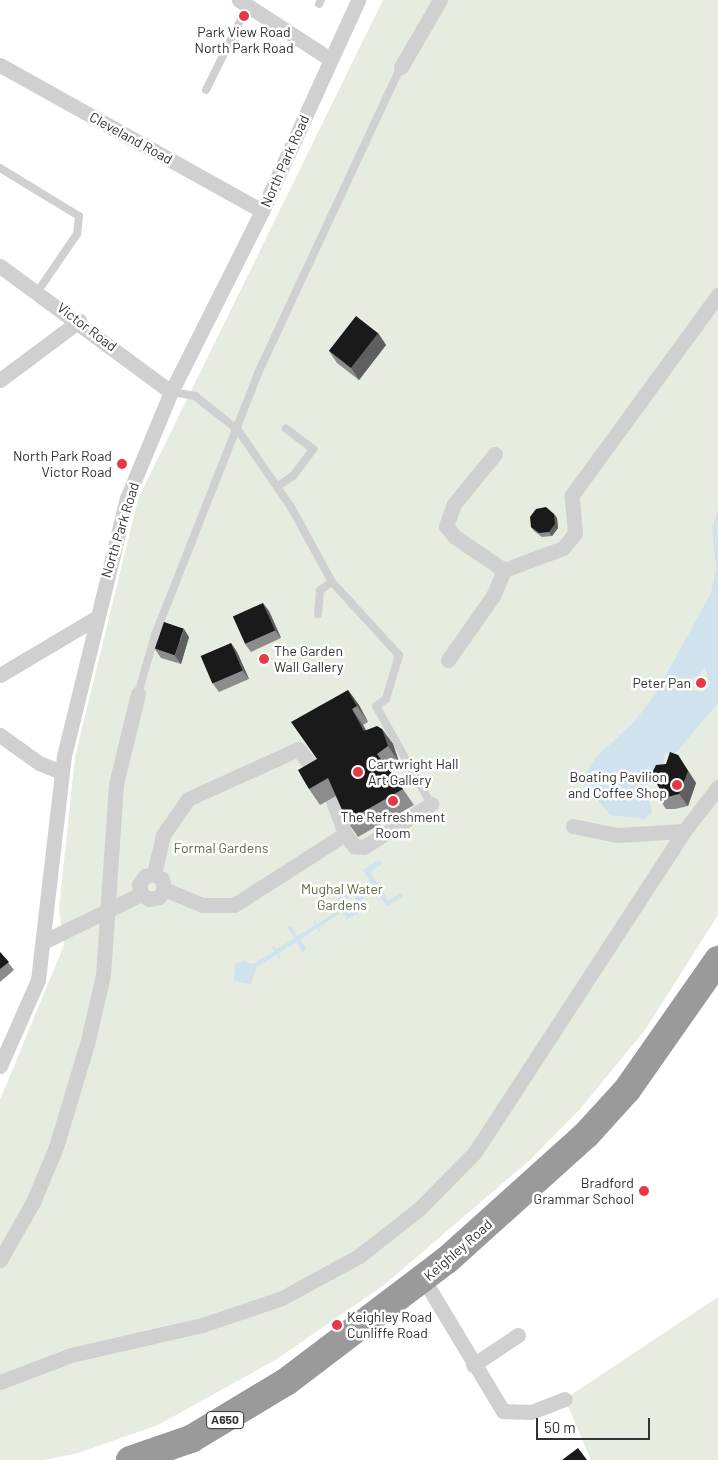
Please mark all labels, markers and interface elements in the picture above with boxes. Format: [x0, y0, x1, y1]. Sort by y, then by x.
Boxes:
marker: Park View Road North Park Road [238, 10, 250, 22]
place label: Park View Road North Park Road [194, 24, 294, 56]
street label: Cleveland Road [87, 108, 175, 168]
street label: North Park Road [257, 112, 313, 210]
street label: Victor Road [54, 299, 120, 355]
place label: North Park Road Victor Road [13, 448, 112, 481]
marker: North Park Road Victor Road [116, 458, 128, 470]
street label: North Park Road [97, 480, 143, 580]
place label: The Garden Wall Gallery [274, 643, 343, 676]
marker: The Garden Wall Gallery [258, 653, 270, 665]
place label: Peter Pan [632, 675, 691, 691]
marker: Peter Pan [695, 677, 707, 689]
place label: Cartwright Hall Art Gallery [368, 756, 458, 789]
marker: Cartwright Hall Art Gallery [352, 766, 364, 778]
place label: Boating Pavilion and Coffee Shop [568, 769, 667, 802]
marker: Boating Pavilion and Coffee Shop [671, 779, 683, 791]
marker: The Refreshment Room [387, 795, 399, 807]
place label: The Refreshment Room [341, 809, 445, 842]
park label: Formal Gardens [174, 840, 268, 856]
park label: Mughal Water Gardens [301, 881, 383, 914]
place label: Bradford Grammar School [534, 1175, 634, 1208]
marker: Bradford Grammar School [638, 1185, 650, 1197]
street label: Keighley Road [420, 1216, 496, 1284]
place label: Keighley Road Cunliffe Road [347, 1309, 432, 1341]
marker: Keighley Road Cunliffe Road [331, 1319, 343, 1331]
scale bar [538, 1408, 652, 1440]
road number: A650 [205, 1410, 245, 1430]
text: 50 m [544, 1418, 576, 1436]

